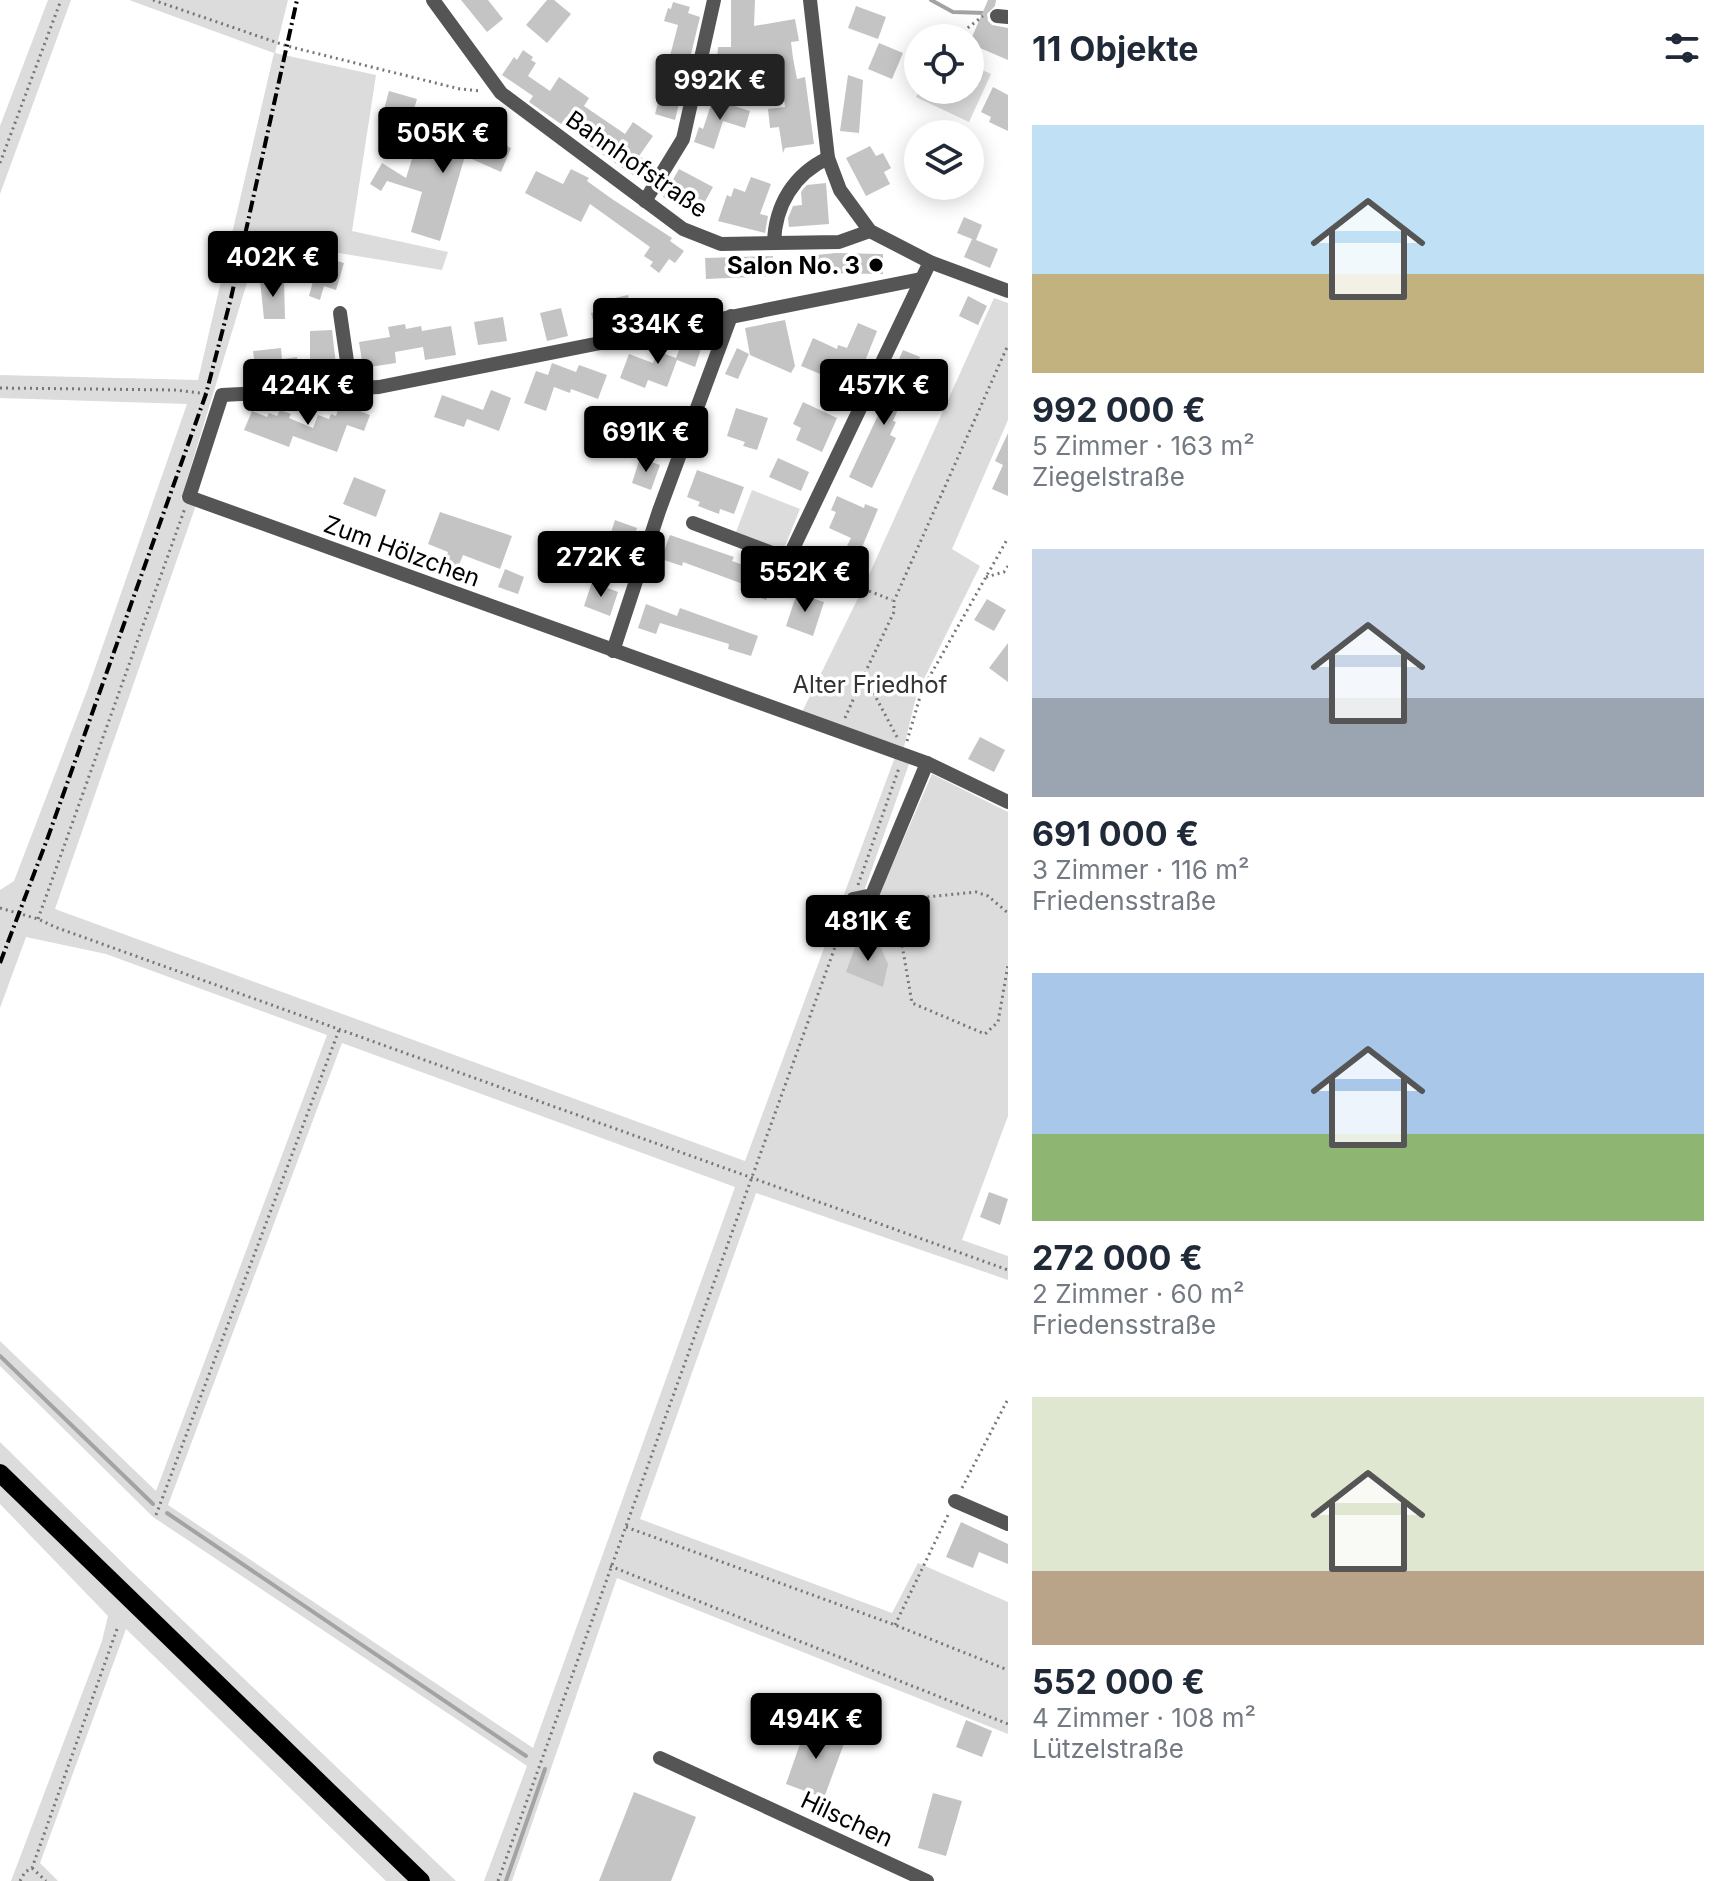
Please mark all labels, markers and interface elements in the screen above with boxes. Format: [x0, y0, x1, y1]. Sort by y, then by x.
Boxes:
map controls [904, 24, 984, 200]
button: locate [904, 24, 984, 104]
icon: filters [1660, 26, 1704, 70]
text: 11 Objekte [1032, 28, 1199, 69]
pin: 992K € [655, 54, 785, 122]
text: 992K € [674, 64, 766, 95]
street label: Bahnhofstraße [561, 104, 713, 224]
pin: 505K € [378, 107, 508, 175]
text: 505K € [396, 117, 490, 148]
button: layers [904, 120, 984, 200]
icon: home [1296, 177, 1440, 321]
pin: 402K € [208, 231, 338, 299]
text: 402K € [226, 241, 320, 272]
place label: Salon No. 3 [727, 251, 860, 280]
marker: Salon No. 3 [867, 256, 885, 274]
pin: 334K € [593, 298, 723, 366]
text: 334K € [611, 308, 705, 339]
pin: 424K € [243, 359, 373, 427]
pin: 457K € [819, 359, 949, 427]
text: 424K € [261, 369, 355, 400]
text: 457K € [838, 369, 930, 400]
text: 992 000 € [1032, 389, 1206, 430]
pin: 691K € [581, 406, 711, 474]
text: 691K € [602, 416, 690, 447]
text: 5 Zimmer · 163 m² [1032, 430, 1255, 461]
text: Ziegelstraße [1032, 461, 1185, 492]
street label: Zum Hölzchen [320, 509, 484, 593]
pin: 272K € [536, 531, 666, 599]
text: 272K € [556, 541, 646, 572]
pin: 552K € [740, 546, 870, 614]
text: 552K € [759, 556, 851, 587]
icon: home [1296, 601, 1440, 745]
park label: Alter Friedhof [793, 670, 948, 699]
text: 691 000 € [1032, 813, 1199, 854]
text: 3 Zimmer · 116 m² [1032, 854, 1249, 885]
text: Friedensstraße [1032, 885, 1216, 916]
pin: 481K € [803, 895, 933, 963]
text: 481K € [824, 905, 912, 936]
icon: home [1296, 1025, 1440, 1169]
text: 272 000 € [1032, 1237, 1203, 1278]
text: 2 Zimmer · 60 m² [1032, 1278, 1245, 1309]
text: Friedensstraße [1032, 1309, 1216, 1340]
icon: home [1296, 1449, 1440, 1593]
text: 552 000 € [1032, 1661, 1205, 1702]
pin: 494K € [751, 1693, 881, 1761]
text: 4 Zimmer · 108 m² [1032, 1702, 1256, 1733]
text: 494K € [769, 1703, 863, 1734]
text: Lützelstraße [1032, 1733, 1184, 1764]
street label: Hilschen [796, 1785, 898, 1853]

